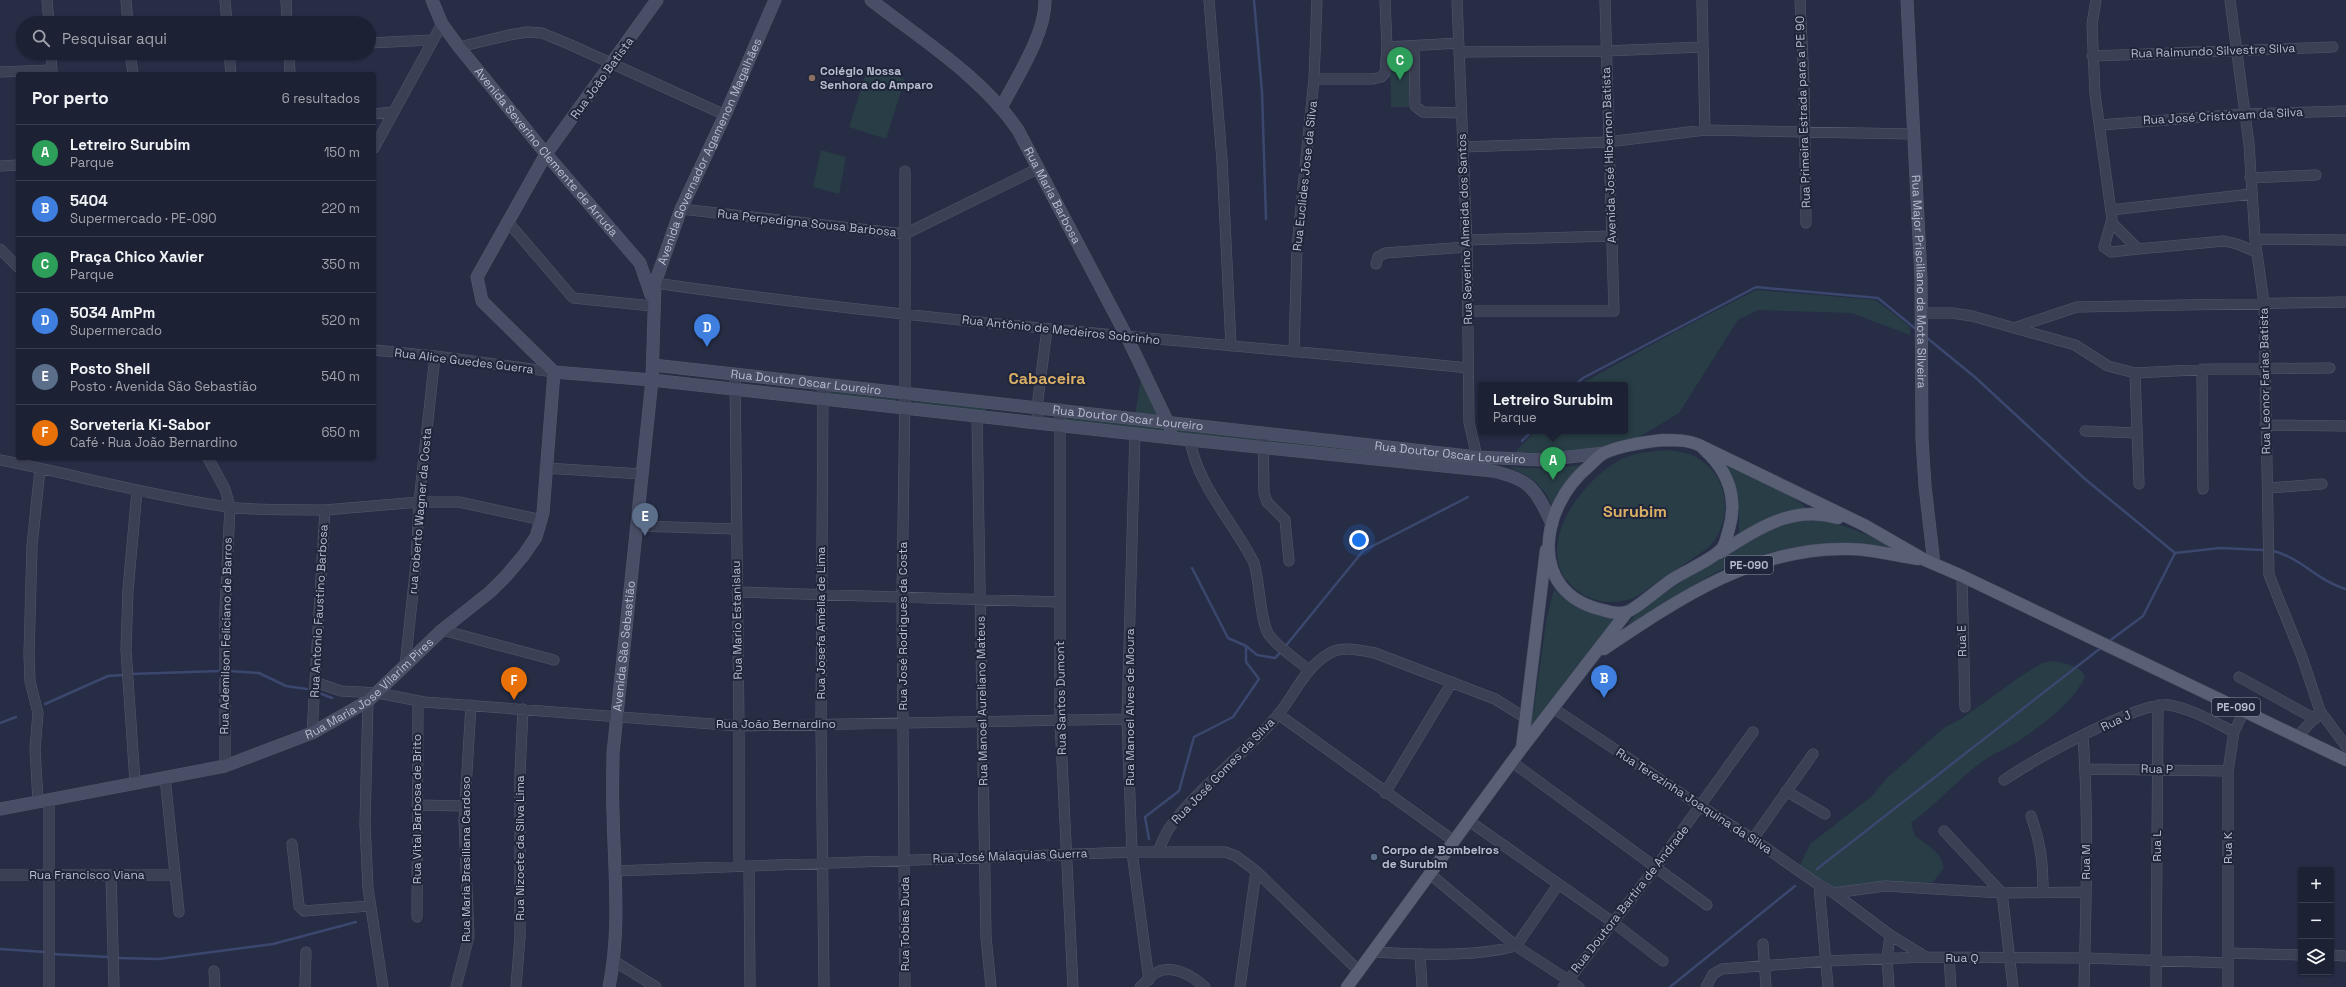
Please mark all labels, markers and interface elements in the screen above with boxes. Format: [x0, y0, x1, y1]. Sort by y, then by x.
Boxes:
search box [16, 16, 376, 60]
street label: Rua Primeira Estrada para a PE 90 [1792, 16, 1814, 208]
icon: search [30, 27, 52, 49]
text: Pesquisar aqui [62, 29, 167, 48]
street label: Rua João Batista [567, 34, 637, 122]
street label: Avenida Governador Agamenon Magalhães [654, 36, 765, 267]
street label: Rua Raimundo Silvestre Silva [2130, 40, 2296, 62]
pin: C [1387, 47, 1413, 80]
place label: Colégio Nossa Senhora do Amparo [820, 63, 933, 93]
street label: Avenida Severino Clemente de Arruda [471, 64, 622, 240]
street label: Avenida José Hibernon Batista [1598, 67, 1620, 243]
marker: Colégio Nossa Senhora do Amparo [807, 73, 817, 83]
text: Por perto [32, 87, 109, 109]
text: 6 resultados [282, 90, 360, 107]
street label: Rua Euclides Jose da Silva [1289, 100, 1321, 252]
street label: Rua José Cristóvam da Silva [2143, 104, 2303, 128]
street label: Rua Severino Almeida dos Santos [1454, 133, 1476, 325]
text: Letreiro Surubim [70, 135, 190, 154]
text: A [41, 144, 49, 161]
text: 150 m [324, 144, 360, 161]
street label: Rua Maria Barbosa [1020, 144, 1085, 247]
text: Parque [70, 154, 114, 171]
street label: Rua Major Prisciliano da Mota Silveira [1908, 175, 1930, 389]
text: 5404 [70, 191, 108, 210]
text: B [41, 200, 49, 217]
text: 220 m [321, 200, 360, 217]
street label: Rua Perpedigna Sousa Barbosa [717, 206, 898, 240]
text: Supermercado · PE-090 [70, 210, 217, 227]
text: Praça Chico Xavier [70, 247, 204, 266]
text: C [41, 256, 49, 273]
text: 350 m [322, 256, 360, 273]
text: Parque [70, 266, 114, 283]
text: 5034 AmPm [70, 303, 155, 322]
street label: Rua Leonor Farias Batista [2256, 307, 2274, 455]
text: D [41, 312, 49, 329]
text: 520 m [322, 312, 360, 329]
street label: Rua Antônio de Medeiros Sobrinho [961, 312, 1161, 348]
pin: D [694, 314, 720, 347]
text: Supermercado [70, 322, 162, 339]
street label: Rua Alice Guedes Guerra [393, 345, 535, 377]
text: Posto Shell [70, 359, 150, 378]
street label: Rua Doutor Oscar Loureiro [730, 366, 882, 398]
text: E [41, 368, 49, 385]
text: 540 m [321, 368, 360, 385]
district label: Cabaceira [1008, 368, 1086, 389]
text: Posto · Avenida São Sebastião [70, 378, 257, 395]
popup [1478, 382, 1628, 434]
text: Letreiro Surubim [1493, 390, 1613, 409]
street label: Rua Doutor Oscar Loureiro [1052, 402, 1204, 434]
text: Parque [1493, 409, 1537, 426]
text: Sorveteria Ki-Sabor [70, 415, 211, 434]
text: F [42, 424, 48, 441]
text: 650 m [321, 424, 360, 441]
street label: rua roberto Wagner da Costa [405, 427, 435, 595]
text: Café · Rua João Bernardino [70, 434, 238, 451]
street label: Rua Doutor Oscar Loureiro [1374, 438, 1526, 467]
pin: A [1540, 447, 1566, 480]
district label: Surubim [1603, 501, 1667, 522]
pin: E [632, 503, 658, 536]
street label: Rua Antonio Faustino Barbosa [306, 524, 332, 698]
your location [1349, 530, 1369, 550]
street label: Rua Ademilson Feliciano de Barros [216, 537, 236, 735]
street label: Rua José Rodrigues da Costa [895, 542, 911, 710]
street label: Rua Josefa Amélia de Lima [813, 546, 829, 699]
road number: PE-090 [1725, 556, 1773, 574]
street label: Rua Mario Estanislau [728, 560, 746, 680]
street label: Avenida São Sebastião [609, 580, 639, 712]
street label: Rua Manoel Aureliano Mateus [973, 616, 991, 786]
street label: Rua E [1953, 625, 1971, 657]
street label: Rua Manoel Alves de Moura [1122, 628, 1138, 786]
street label: Rua Maria Jose Vilarim Pires [303, 634, 437, 743]
street label: Rua Santos Dumont [1052, 641, 1070, 755]
pin: B [1591, 665, 1617, 698]
pin: F [501, 667, 527, 700]
road number: PE-090 [2212, 698, 2260, 716]
street label: Rua J [2098, 707, 2134, 735]
street label: Rua José Gomes da Silva [1168, 714, 1278, 828]
street label: Rua João Bernardino [716, 716, 836, 732]
street label: Rua Vital Barbosa de Brito [409, 734, 425, 884]
street label: Rua Terezinha Joaquina da Silva [1613, 744, 1775, 858]
street label: Rua P [2141, 761, 2173, 777]
street label: Rua Nizoete da Silva Lima [512, 775, 528, 921]
street label: Rua Maria Brasiliana Cardoso [458, 776, 474, 942]
street label: Rua Doutora Bartira de Andrade [1567, 822, 1693, 976]
street label: Rua L [2149, 830, 2165, 862]
street label: Rua K [2220, 831, 2236, 864]
place label: Corpo de Bombeiros de Surubim [1382, 842, 1499, 872]
street label: Rua M [2078, 844, 2094, 880]
street label: Rua José Malaquias Guerra [932, 845, 1088, 867]
marker: Corpo de Bombeiros de Surubim [1369, 852, 1379, 862]
street label: Rua Francisco Viana [29, 867, 145, 883]
map controls [2298, 867, 2334, 975]
button: + [2298, 867, 2334, 903]
street label: Rua Tobias Duda [897, 877, 913, 971]
button: − [2298, 903, 2334, 939]
button: layers [2298, 939, 2334, 975]
street label: Rua Q [1946, 950, 1978, 966]

